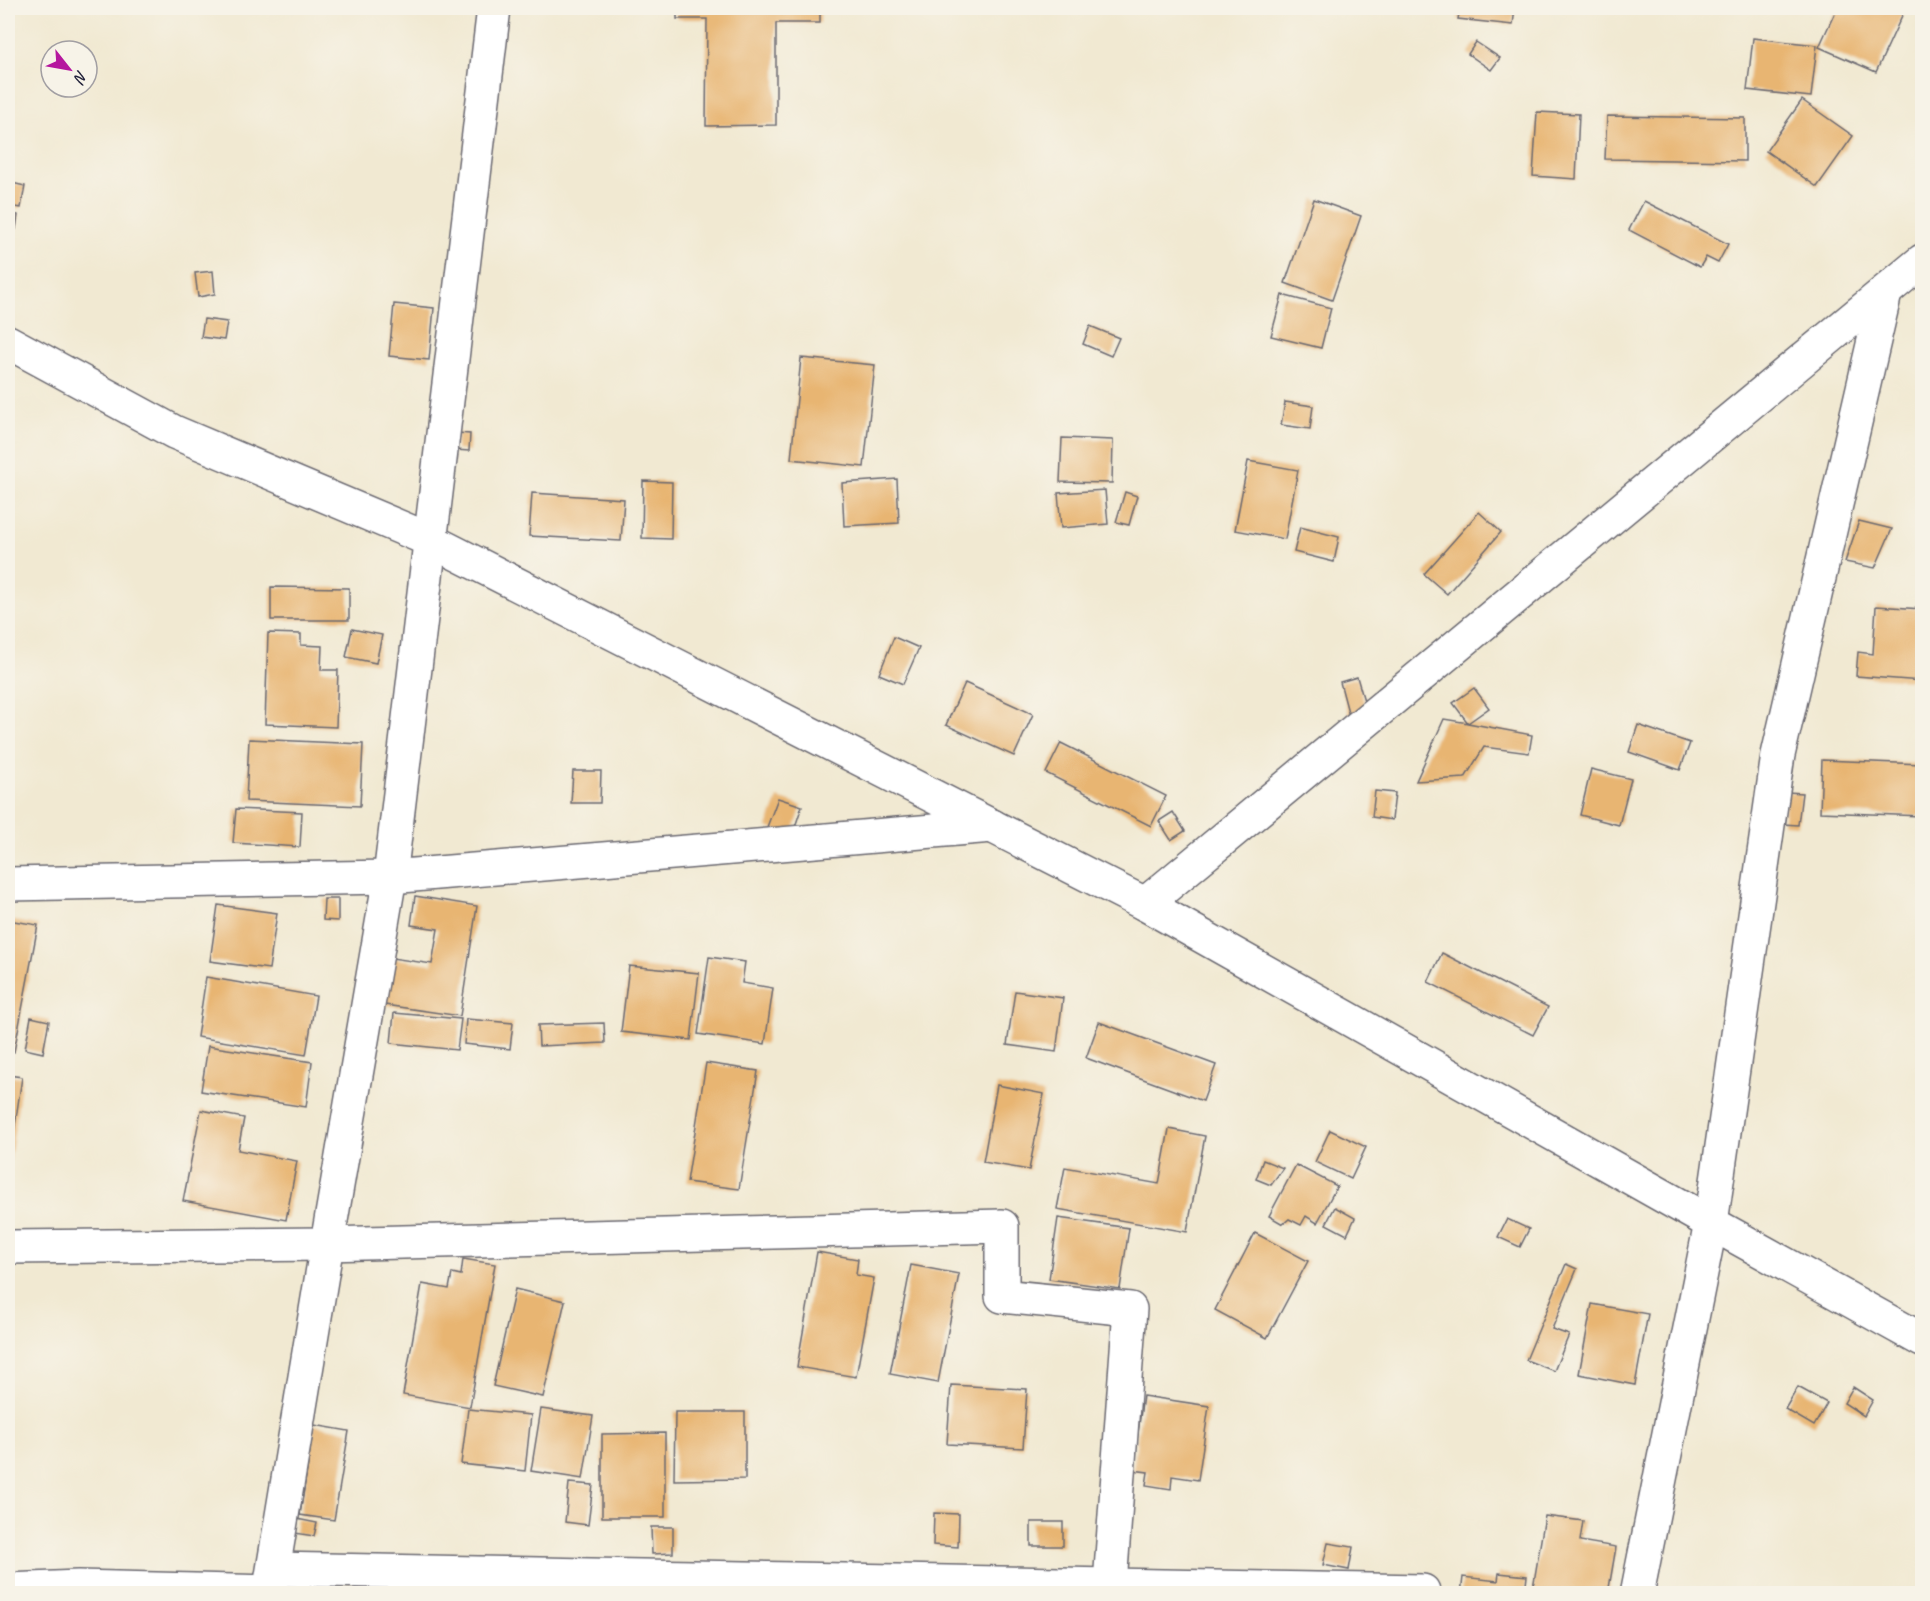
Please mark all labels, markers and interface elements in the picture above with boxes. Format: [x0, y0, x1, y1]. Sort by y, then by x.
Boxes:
north arrow [39, 39, 99, 99]
text: N [68, 67, 92, 88]

